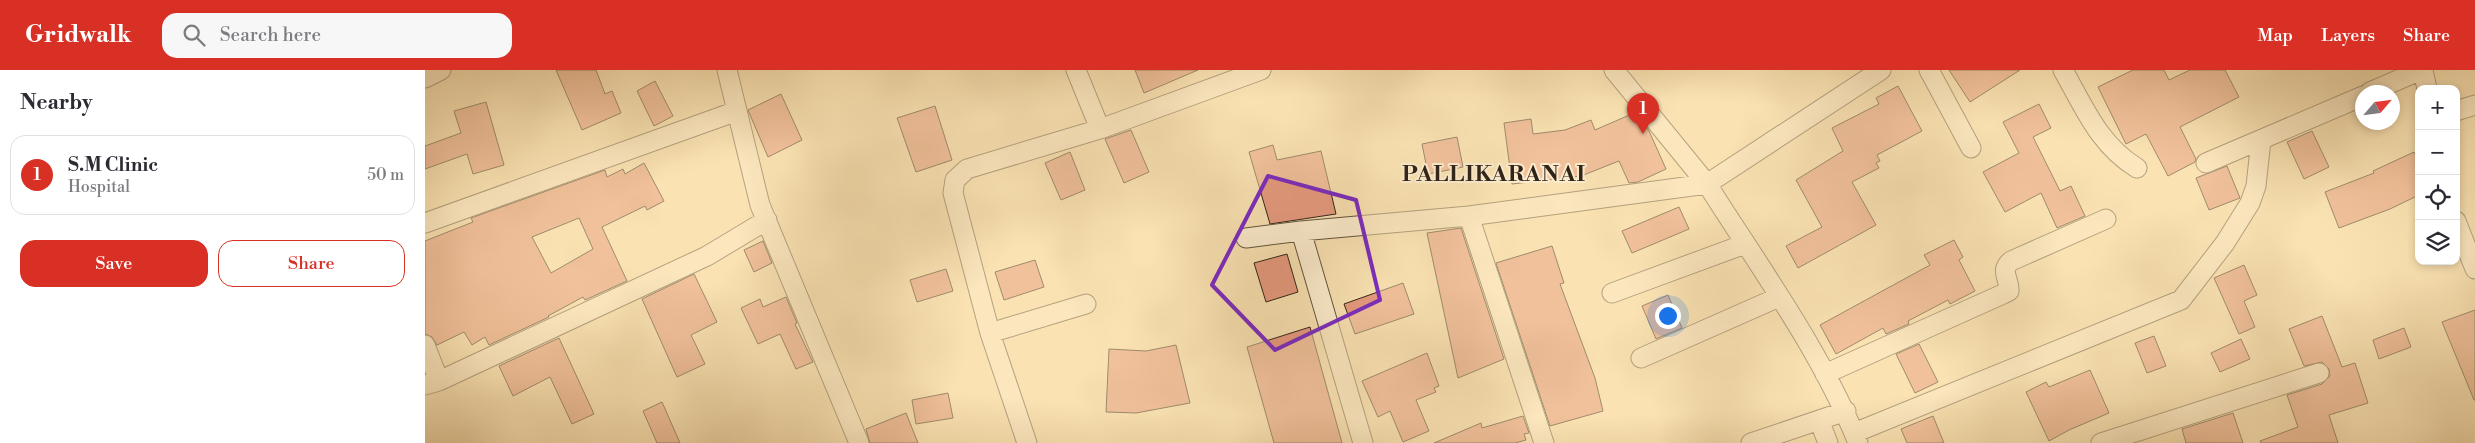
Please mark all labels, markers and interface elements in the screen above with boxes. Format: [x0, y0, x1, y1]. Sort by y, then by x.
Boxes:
search box [162, 13, 512, 58]
text: Gridwalk [25, 20, 132, 50]
icon: search [180, 21, 208, 49]
text: Search here [220, 23, 321, 47]
text: Map [2258, 24, 2293, 47]
text: Layers [2321, 24, 2375, 47]
text: Share [2403, 24, 2450, 47]
north arrow [2355, 85, 2400, 130]
map controls [2415, 85, 2460, 265]
button: + [2415, 85, 2460, 130]
text: Nearby [20, 90, 93, 116]
pin: 1 [1627, 93, 1659, 134]
button: − [2415, 130, 2460, 175]
text: S.M Clinic [68, 153, 158, 177]
district label: PALLIKARANAI [1402, 161, 1586, 188]
text: 1 [33, 165, 41, 185]
text: 50 m [367, 165, 404, 185]
button: locate [2415, 175, 2460, 220]
text: Hospital [68, 177, 130, 197]
button: layers [2415, 220, 2460, 265]
button: Save [20, 240, 208, 287]
button: Share [218, 240, 405, 287]
your location [1655, 303, 1681, 329]

